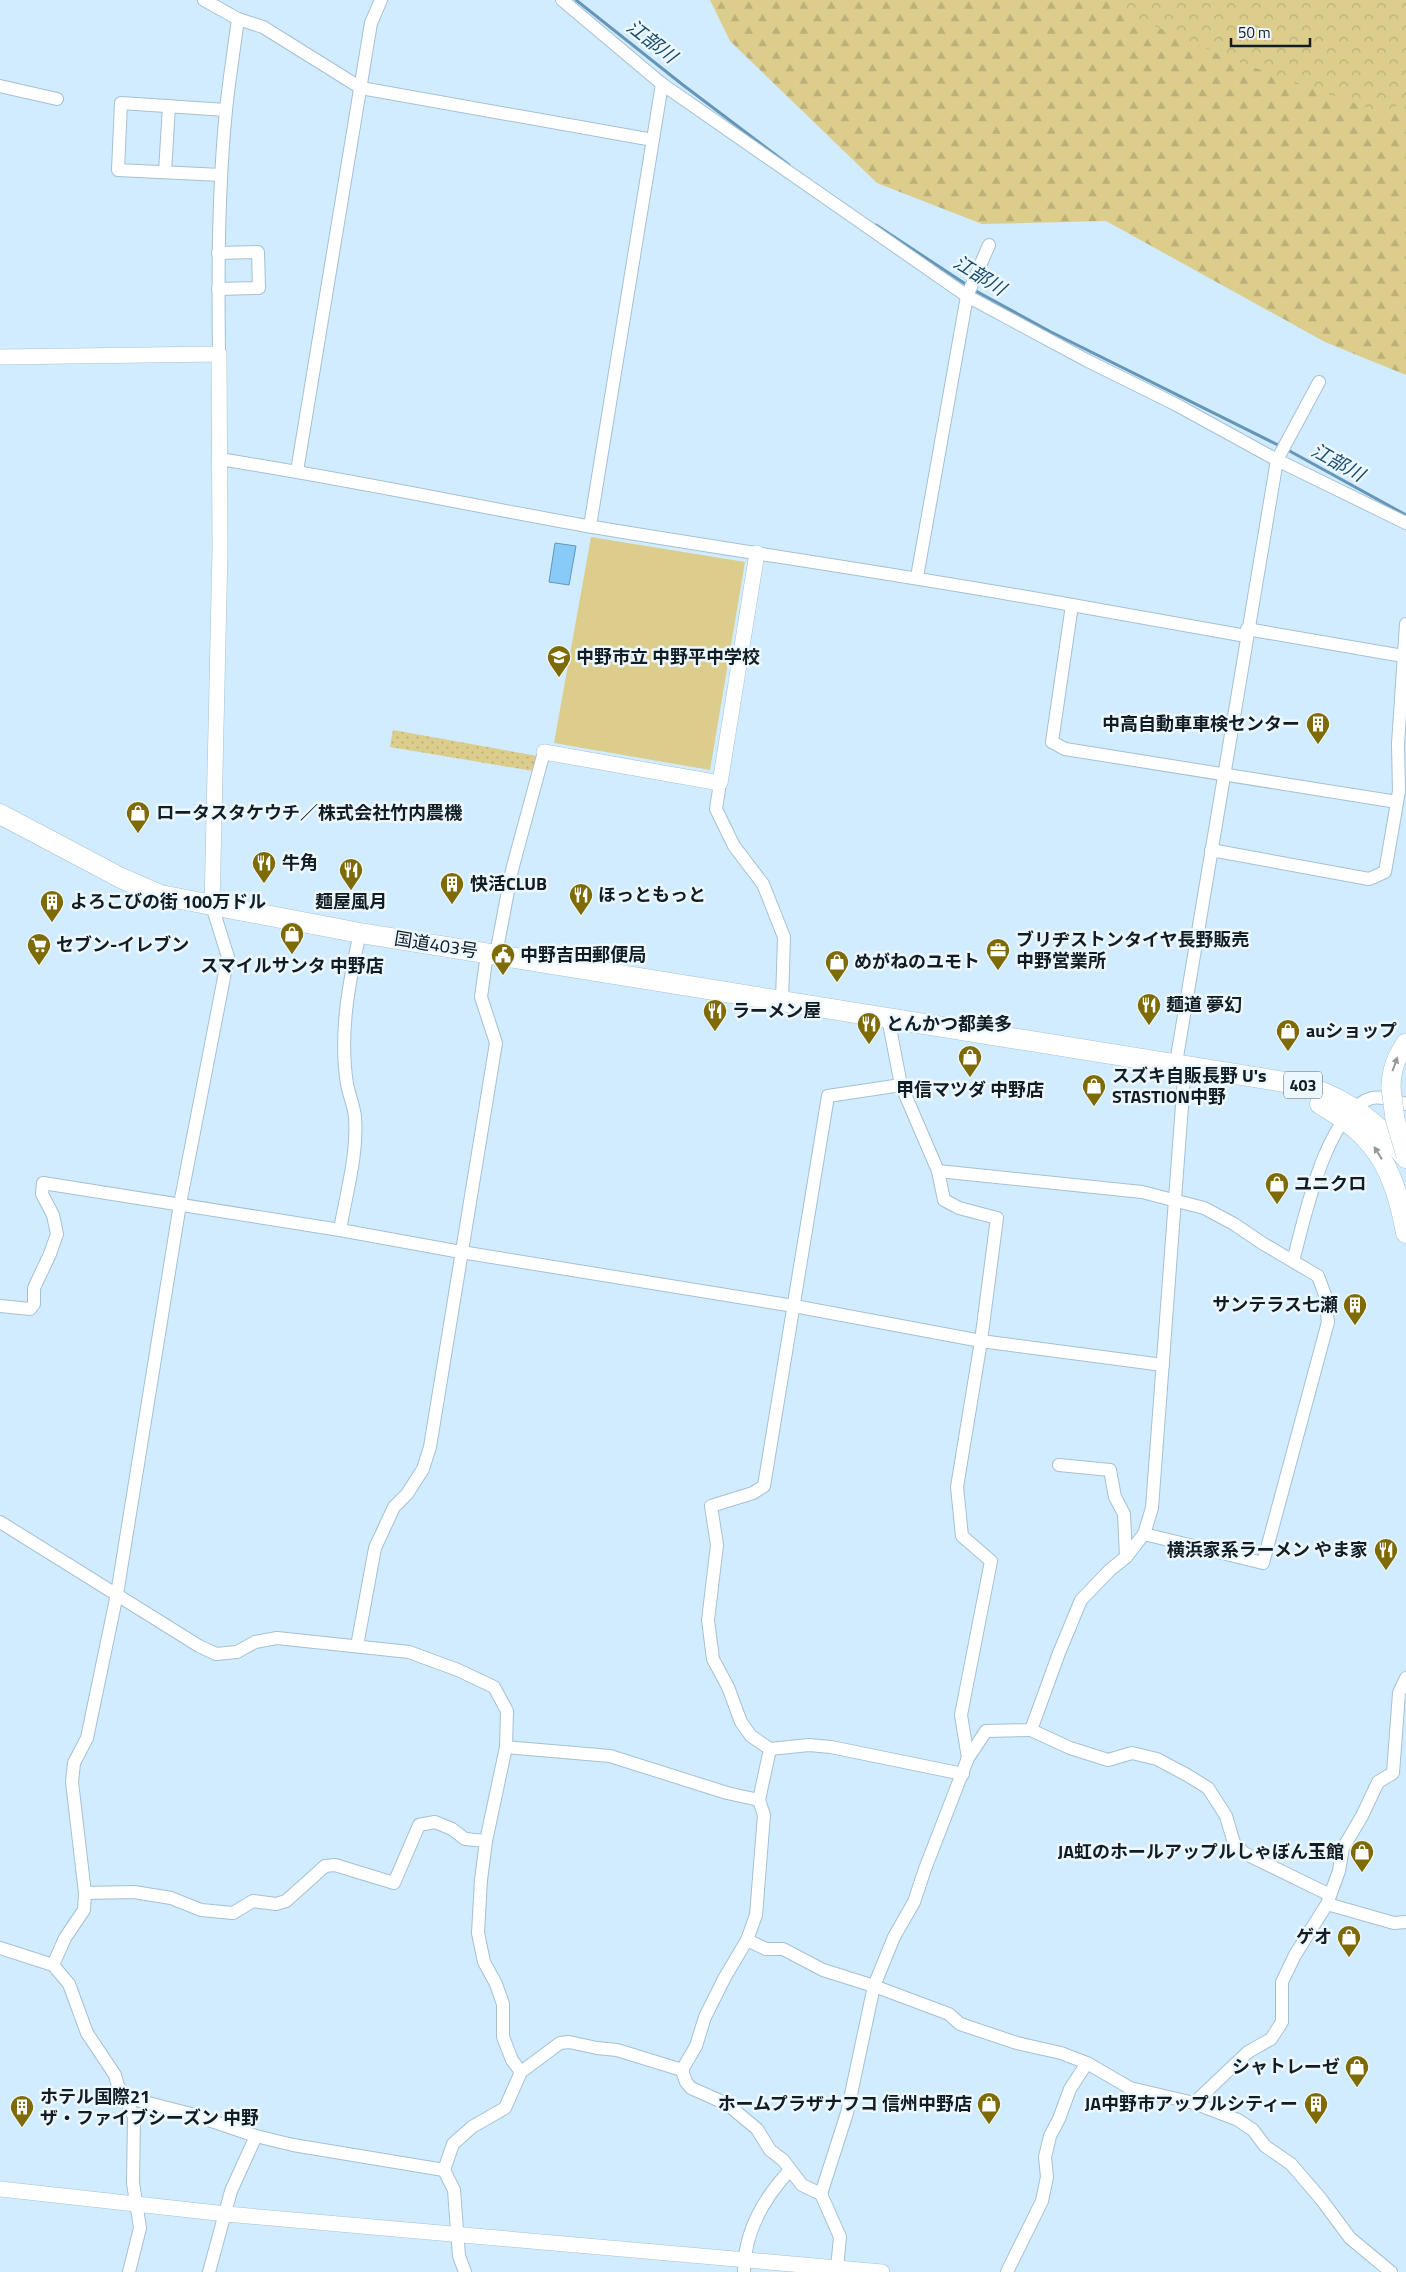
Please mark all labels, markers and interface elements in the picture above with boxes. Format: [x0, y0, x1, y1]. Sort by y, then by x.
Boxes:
water label: 江部川 [621, 12, 685, 71]
scale bar [1231, 15, 1310, 47]
text: 50 m [1238, 21, 1271, 44]
water label: 江部川 [948, 247, 1014, 303]
water label: 江部川 [1306, 435, 1372, 489]
place label: 中野市立 中野平中学校 [576, 643, 760, 670]
school or university icon: 中野市立 中野平中学校 [546, 644, 572, 678]
place label: 中高自動車車検センター [1102, 710, 1300, 737]
building icon: 中高自動車車検センター [1305, 711, 1331, 745]
place label: ロータスタケウチ／株式会社竹内農機 [156, 799, 463, 826]
shop icon: ロータスタケウチ／株式会社竹内農機 [125, 800, 151, 834]
place label: 牛角 [282, 849, 318, 876]
restaurant icon: 牛角 [251, 850, 277, 884]
restaurant icon: 麺屋風月 [338, 857, 364, 891]
place label: 快活CLUB [470, 870, 547, 897]
building icon: 快活CLUB [439, 871, 465, 905]
place label: ほっともっと [598, 881, 706, 908]
restaurant icon: ほっともっと [568, 882, 594, 916]
place label: よろこびの街 100万ドル [70, 888, 266, 915]
place label: 麺屋風月 [315, 888, 387, 915]
building icon: よろこびの街 100万ドル [39, 889, 65, 923]
shop icon: スマイルサンタ 中野店 [279, 921, 305, 955]
street label: 国道403号 [392, 925, 480, 964]
place label: ブリヂストンタイヤ長野販売 中野営業所 [1016, 926, 1249, 974]
place label: セブン-イレブン [56, 931, 189, 958]
supermarket icon: セブン-イレブン [26, 932, 52, 966]
office icon: ブリヂストンタイヤ長野販売 中野営業所 [985, 937, 1011, 971]
place label: 中野吉田郵便局 [520, 941, 646, 968]
public building icon: 中野吉田郵便局 [490, 942, 516, 976]
place label: めがねのユモト [854, 948, 980, 975]
shop icon: めがねのユモト [824, 949, 850, 983]
place label: スマイルサンタ 中野店 [200, 952, 384, 979]
place label: 麺道 夢幻 [1166, 991, 1242, 1018]
restaurant icon: 麺道 夢幻 [1136, 992, 1162, 1026]
place label: ラーメン屋 [732, 997, 821, 1024]
restaurant icon: ラーメン屋 [702, 998, 728, 1032]
place label: とんかつ都美多 [886, 1010, 1012, 1037]
restaurant icon: とんかつ都美多 [856, 1011, 882, 1045]
place label: auショップ [1306, 1017, 1397, 1044]
shop icon: auショップ [1275, 1018, 1301, 1052]
shop icon: 甲信マツダ 中野店 [957, 1044, 983, 1078]
one-way arrow [1391, 1056, 1399, 1071]
place label: スズキ自販長野 U's STASTION中野 [1112, 1062, 1267, 1110]
road number: 403 [1284, 1072, 1322, 1098]
shop icon: スズキ自販長野 U's STASTION中野 [1081, 1073, 1107, 1107]
place label: 甲信マツダ 中野店 [896, 1076, 1044, 1103]
one-way arrow [1373, 1147, 1383, 1160]
place label: ユニクロ [1294, 1170, 1366, 1197]
shop icon: ユニクロ [1264, 1171, 1290, 1205]
place label: サンテラス七瀬 [1212, 1291, 1338, 1318]
building icon: サンテラス七瀬 [1342, 1292, 1368, 1326]
place label: 横浜家系ラーメン やま家 [1167, 1536, 1368, 1563]
restaurant icon: 横浜家系ラーメン やま家 [1373, 1537, 1399, 1571]
place label: JA虹のホールアップルしゃぼん玉館 [1058, 1838, 1344, 1865]
shop icon: JA虹のホールアップルしゃぼん玉館 [1349, 1839, 1375, 1873]
place label: ゲオ [1296, 1923, 1332, 1950]
shop icon: ゲオ [1336, 1924, 1362, 1958]
place label: シャトレーゼ [1232, 2053, 1340, 2080]
shop icon: シャトレーゼ [1344, 2054, 1370, 2088]
place label: ホテル国際21 ザ・ファイブシーズン 中野 [40, 2083, 259, 2131]
place label: ホームプラザナフコ 信州中野店 [718, 2090, 972, 2117]
place label: JA中野市アップルシティー [1085, 2090, 1298, 2117]
shop icon: ホームプラザナフコ 信州中野店 [976, 2091, 1002, 2125]
building icon: JA中野市アップルシティー [1303, 2091, 1329, 2125]
building icon: ホテル国際21 ザ・ファイブシーズン 中野 [9, 2094, 35, 2128]

